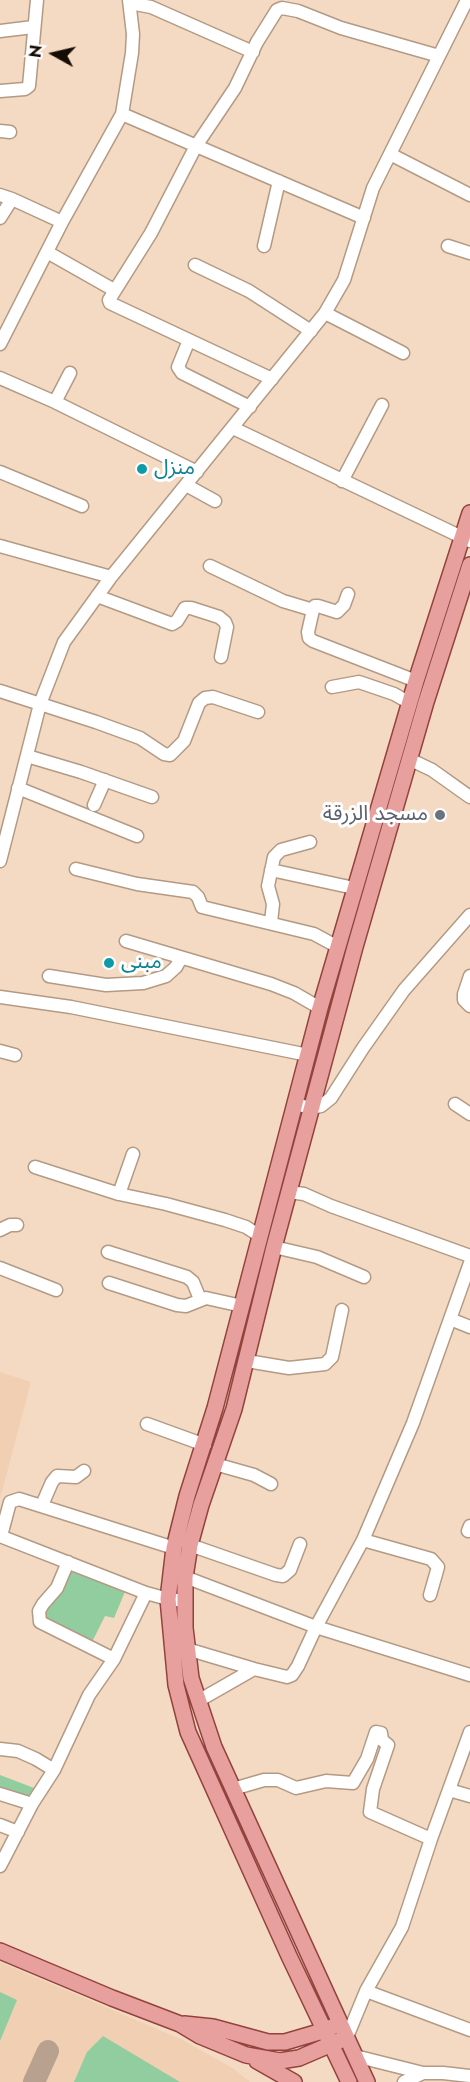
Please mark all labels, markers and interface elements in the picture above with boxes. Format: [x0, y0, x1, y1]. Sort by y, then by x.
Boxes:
north arrow [24, 24, 84, 84]
text: N [23, 44, 48, 59]
place label: منزل [154, 456, 195, 482]
marker: منزل [135, 462, 149, 476]
place label: مسجد الزرقة [323, 802, 428, 828]
marker: مسجد الزرقة [433, 808, 447, 822]
place label: مبنى [121, 950, 162, 976]
marker: مبنى [102, 956, 116, 970]

